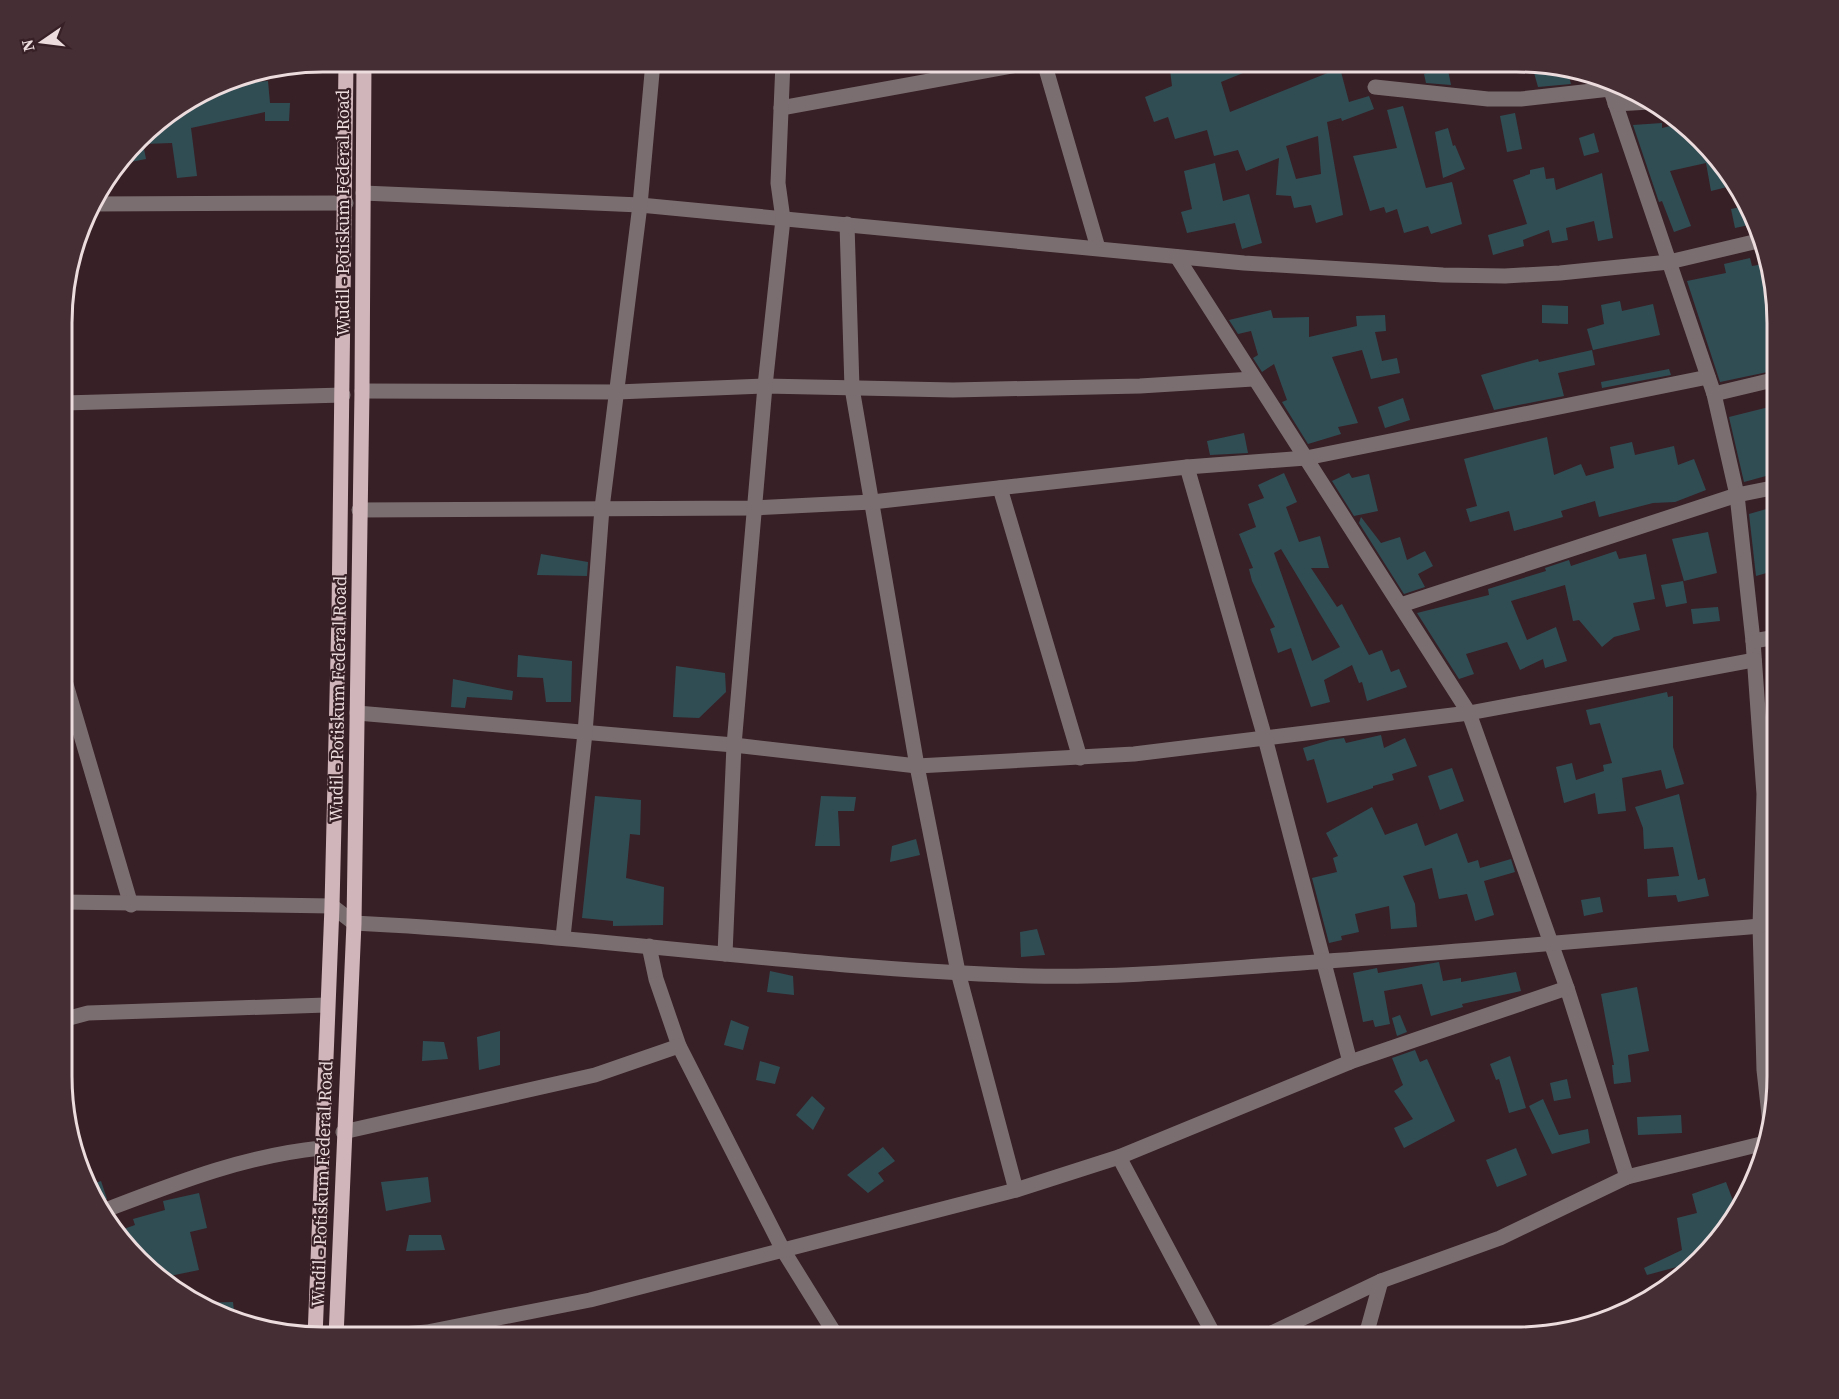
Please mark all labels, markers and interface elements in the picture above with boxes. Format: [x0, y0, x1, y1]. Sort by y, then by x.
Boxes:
north arrow [12, 12, 72, 72]
text: N [15, 37, 40, 54]
street label: Wudil - Potiskum Federal Road [330, 90, 355, 336]
street label: Wudil - Potiskum Federal Road [323, 576, 352, 822]
street label: Wudil - Potiskum Federal Road [305, 1060, 338, 1308]

